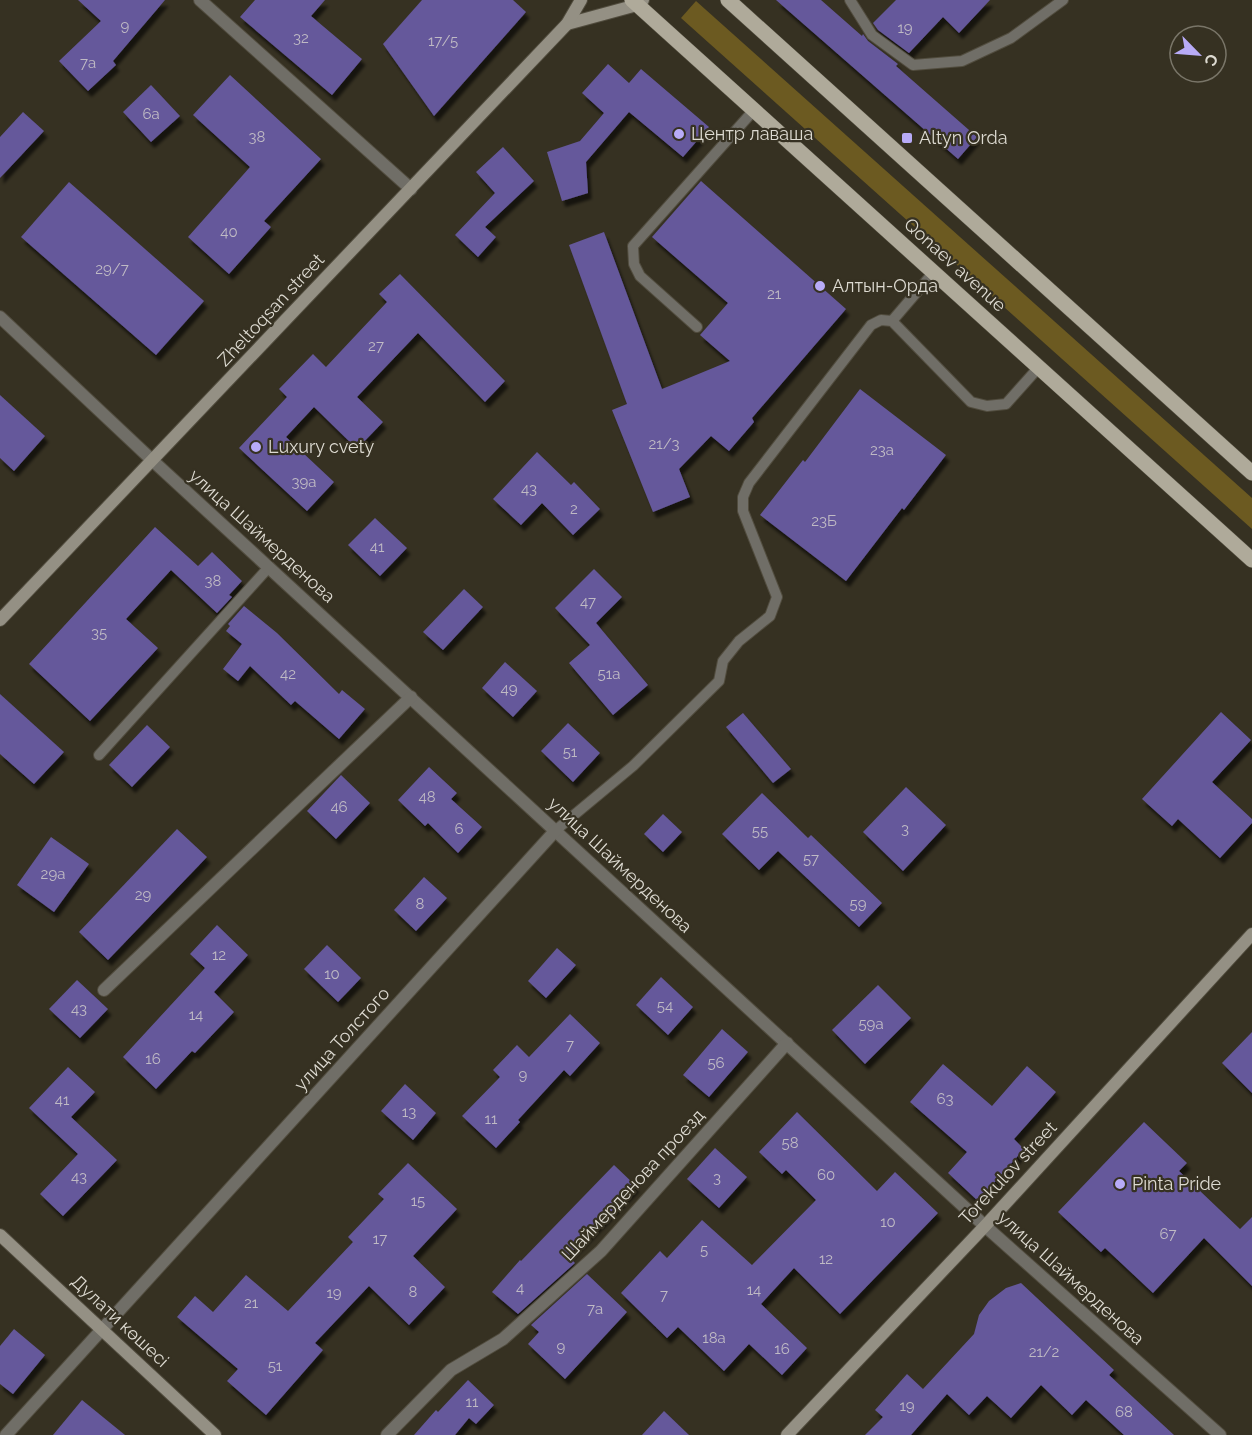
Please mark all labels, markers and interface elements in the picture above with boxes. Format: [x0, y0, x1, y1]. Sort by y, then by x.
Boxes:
house number: 9 [121, 17, 130, 35]
house number: 19 [897, 19, 913, 37]
north arrow [1168, 24, 1228, 84]
house number: 32 [293, 29, 309, 47]
house number: 17/5 [428, 32, 458, 50]
text: С [1200, 51, 1222, 69]
house number: 7а [80, 54, 96, 72]
house number: 6а [142, 105, 160, 123]
place label: Центр лаваша [691, 123, 813, 144]
marker: Центр лаваша [672, 127, 686, 141]
place label: Altyn Orda [919, 127, 1007, 148]
house number: 38 [249, 128, 266, 146]
marker: Altyn Orda [900, 131, 914, 145]
street label: Qonaev avenue [900, 213, 1011, 316]
house number: 40 [220, 223, 238, 241]
street label: Zheltoqsan street [213, 249, 328, 370]
house number: 29/7 [95, 260, 129, 278]
place label: Алтын-Орда [832, 275, 938, 296]
marker: Алтын-Орда [813, 279, 827, 293]
house number: 21 [767, 285, 782, 303]
house number: 27 [368, 337, 384, 355]
house number: 21/3 [649, 435, 679, 453]
place label: Luxury cvety [268, 436, 375, 457]
marker: Luxury cvety [249, 440, 263, 454]
house number: 23а [870, 441, 894, 459]
street label: улица Шаймерденова [185, 465, 340, 607]
house number: 39а [292, 473, 316, 491]
house number: 43 [521, 480, 537, 498]
house number: 2 [570, 500, 578, 518]
house number: 23Б [811, 512, 837, 530]
house number: 41 [370, 538, 385, 556]
house number: 38 [205, 572, 222, 590]
house number: 47 [580, 593, 596, 611]
house number: 35 [91, 624, 107, 642]
house number: 42 [280, 665, 296, 683]
house number: 51а [598, 665, 620, 683]
house number: 49 [501, 680, 518, 698]
house number: 51 [563, 743, 578, 761]
house number: 48 [418, 788, 436, 806]
street label: улица Шаймерденова [544, 792, 697, 937]
house number: 46 [330, 798, 348, 816]
house number: 6 [454, 820, 464, 838]
house number: 3 [901, 820, 909, 838]
house number: 55 [752, 822, 768, 840]
house number: 57 [803, 850, 819, 868]
house number: 29а [41, 865, 65, 883]
house number: 29 [135, 886, 152, 904]
house number: 8 [416, 895, 425, 913]
house number: 59 [850, 895, 867, 913]
house number: 12 [212, 946, 226, 964]
house number: 10 [324, 965, 340, 983]
street label: улица Толстого [290, 982, 394, 1095]
house number: 54 [657, 997, 673, 1015]
house number: 43 [71, 1000, 87, 1018]
house number: 14 [189, 1006, 203, 1024]
house number: 59а [858, 1015, 884, 1033]
house number: 7 [566, 1036, 574, 1054]
house number: 16 [145, 1050, 161, 1068]
house number: 56 [707, 1054, 725, 1072]
house number: 9 [519, 1066, 528, 1084]
house number: 63 [936, 1090, 954, 1108]
house number: 41 [55, 1091, 70, 1109]
house number: 13 [402, 1103, 416, 1121]
street label: Шаймерденова проезд [557, 1105, 708, 1265]
house number: 11 [485, 1110, 498, 1128]
street label: Torekulov street [954, 1117, 1061, 1229]
house number: 58 [781, 1134, 799, 1152]
house number: 60 [817, 1166, 835, 1184]
house number: 43 [71, 1168, 87, 1186]
house number: 3 [713, 1169, 721, 1187]
place label: Pinta Pride [1132, 1173, 1222, 1194]
marker: Pinta Pride [1113, 1177, 1127, 1191]
house number: 15 [411, 1192, 425, 1210]
street label: улица Шаймерденова [994, 1207, 1149, 1349]
house number: 10 [880, 1213, 896, 1231]
house number: 67 [1159, 1225, 1177, 1243]
house number: 17 [373, 1230, 387, 1248]
house number: 5 [700, 1241, 708, 1259]
house number: 12 [819, 1250, 833, 1268]
street label: Дулати көшесі [67, 1270, 173, 1371]
house number: 4 [516, 1279, 524, 1297]
house number: 14 [747, 1281, 761, 1299]
house number: 8 [409, 1283, 418, 1301]
house number: 19 [326, 1284, 342, 1302]
house number: 7 [660, 1286, 668, 1304]
house number: 21 [244, 1294, 259, 1312]
house number: 7а [587, 1300, 603, 1318]
house number: 18а [702, 1329, 726, 1347]
house number: 9 [557, 1338, 566, 1356]
house number: 16 [774, 1340, 790, 1358]
house number: 21/2 [1029, 1343, 1060, 1361]
house number: 51 [268, 1357, 283, 1375]
house number: 11 [466, 1393, 479, 1411]
house number: 19 [899, 1397, 915, 1415]
house number: 68 [1115, 1403, 1133, 1421]

